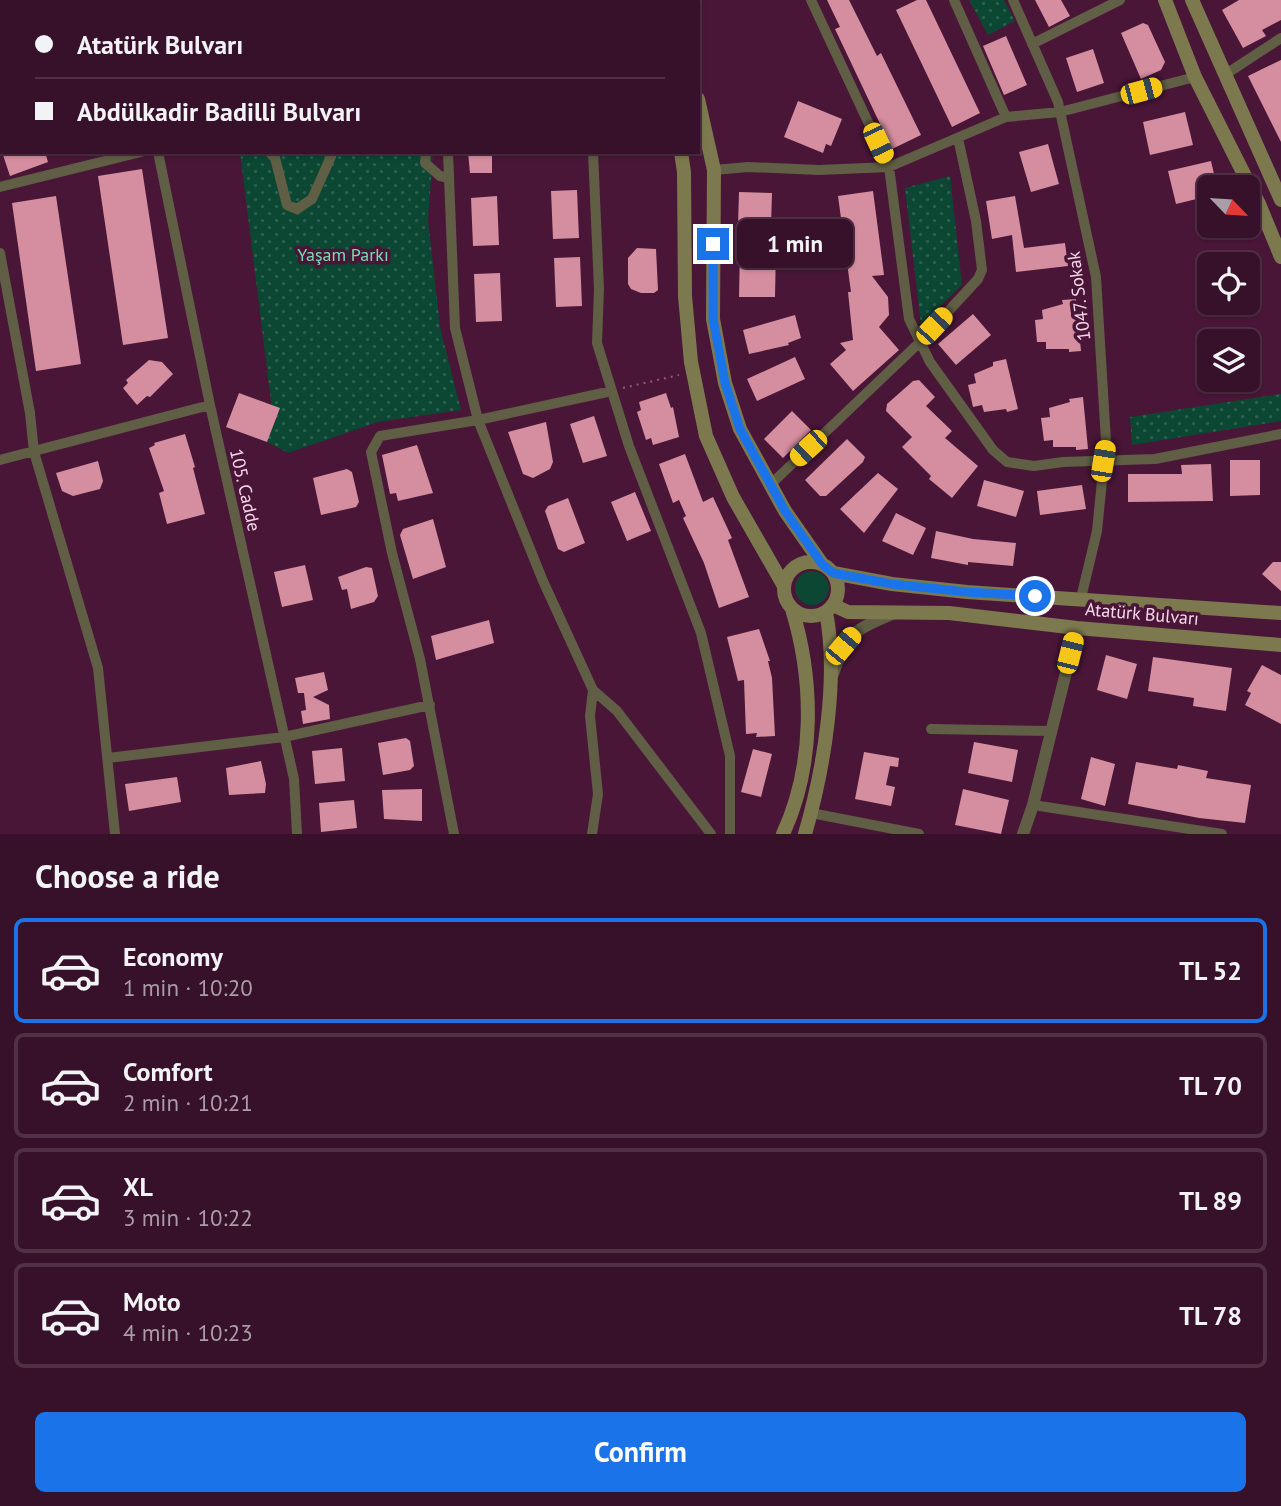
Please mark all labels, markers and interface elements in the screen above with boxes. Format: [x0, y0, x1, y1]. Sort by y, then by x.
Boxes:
text: Atatürk Bulvarı [77, 28, 243, 61]
car [1118, 75, 1165, 107]
text: Abdülkadir Badilli Bulvarı [77, 95, 361, 128]
car [860, 120, 897, 166]
north arrow [1197, 175, 1260, 238]
map controls [1197, 175, 1260, 392]
callout: 1 min [738, 219, 853, 268]
route end [697, 228, 729, 260]
text: 1 min [767, 229, 823, 258]
park label: Yaşam Parkı [297, 243, 389, 266]
street label: 1047. Sokak [1062, 250, 1095, 342]
button: locate [1197, 252, 1260, 315]
car [912, 303, 957, 349]
button: layers [1197, 329, 1260, 392]
car [786, 426, 831, 470]
car [1090, 439, 1117, 483]
street label: 105. Cadde [225, 446, 266, 533]
route start [1019, 580, 1051, 612]
street label: Atatürk Bulvarı [1084, 597, 1200, 630]
car [822, 623, 865, 669]
car [1055, 630, 1086, 676]
text: Choose a ride [35, 855, 220, 897]
icon: car [39, 939, 102, 1002]
text: Economy [123, 940, 223, 973]
text: TL 52 [1179, 954, 1242, 987]
text: 1 min · 10:20 [123, 973, 253, 1002]
icon: car [39, 1054, 102, 1117]
text: Comfort [123, 1055, 213, 1088]
text: TL 70 [1179, 1069, 1242, 1102]
text: 2 min · 10:21 [123, 1088, 253, 1117]
icon: car [39, 1169, 102, 1232]
text: XL [123, 1170, 153, 1203]
text: TL 89 [1179, 1184, 1242, 1217]
text: 3 min · 10:22 [123, 1203, 253, 1232]
icon: car [39, 1284, 102, 1347]
text: Moto [123, 1285, 181, 1318]
text: TL 78 [1179, 1299, 1242, 1332]
text: 4 min · 10:23 [123, 1318, 253, 1347]
button: Confirm [35, 1412, 1246, 1492]

